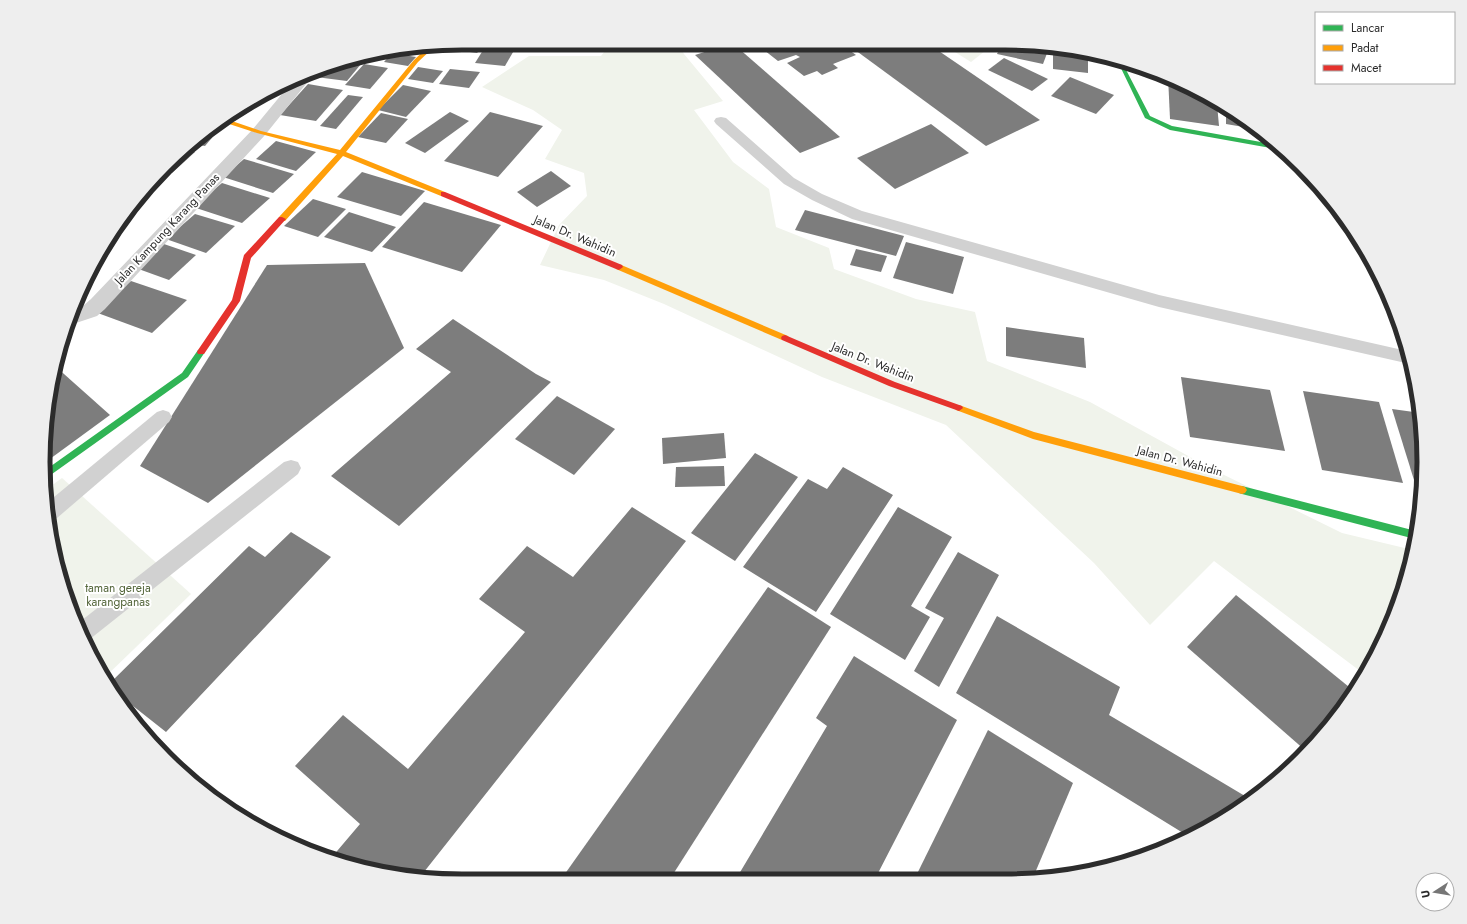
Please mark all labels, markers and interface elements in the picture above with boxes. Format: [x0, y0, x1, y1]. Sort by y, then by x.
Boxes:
legend [1315, 12, 1455, 84]
text: Lancar [1351, 19, 1385, 37]
text: Padat [1351, 39, 1379, 57]
text: Macet [1351, 59, 1381, 77]
street label: Jalan Kampung Karang Panas [109, 169, 224, 290]
street label: Jalan Dr. Wahidin [529, 210, 619, 261]
street label: Jalan Dr. Wahidin [827, 336, 917, 387]
street label: Jalan Dr. Wahidin [1133, 440, 1225, 481]
park label: taman gereja karangpanas [85, 579, 151, 611]
north arrow [1415, 872, 1455, 912]
text: U [1417, 889, 1434, 900]

